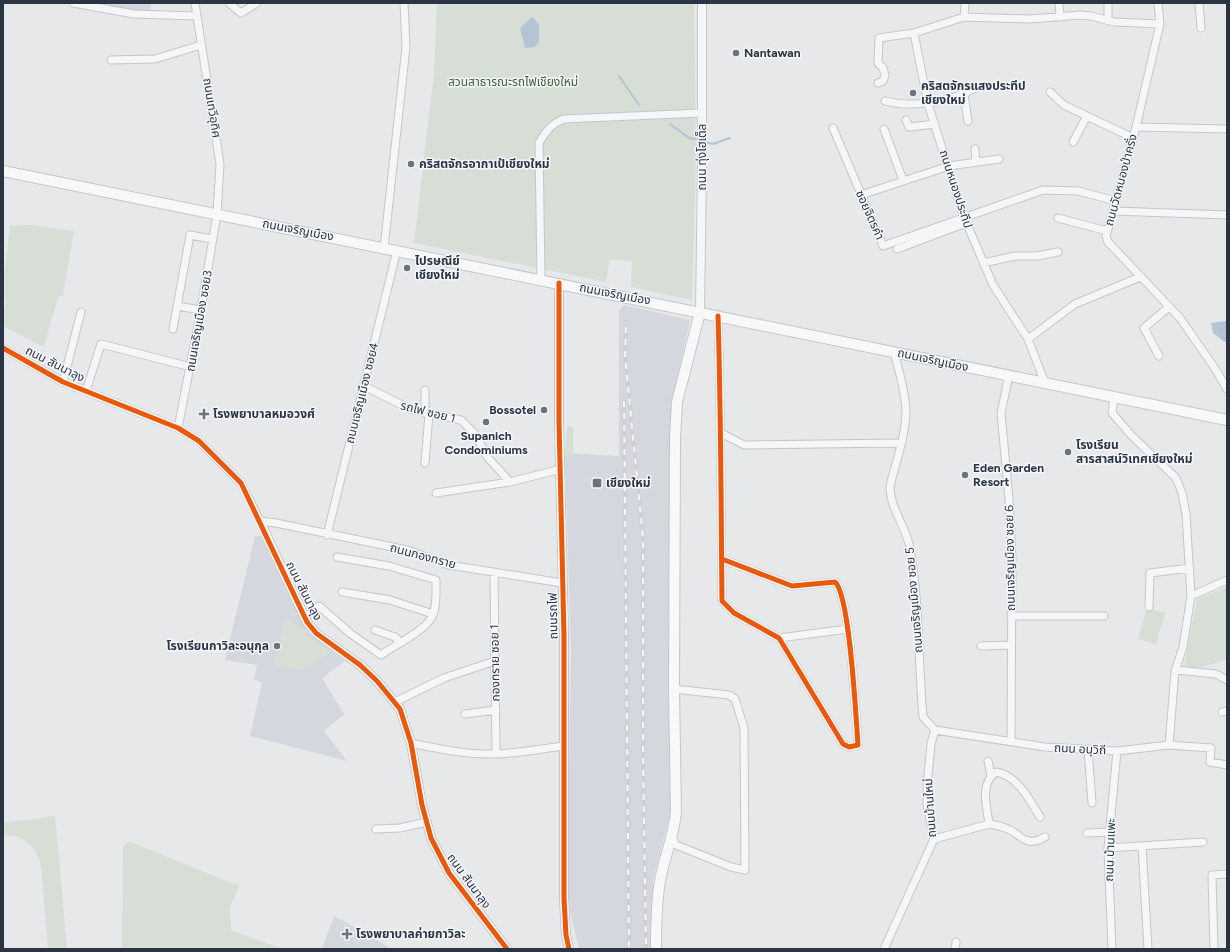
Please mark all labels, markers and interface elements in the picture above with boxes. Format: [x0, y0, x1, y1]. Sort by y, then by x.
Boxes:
place label: Nantawan [744, 46, 801, 60]
marker: Nantawan [731, 48, 741, 58]
park label: สวนสาธารณะรถไฟเชียงใหม่ [448, 75, 578, 89]
street label: ถนนเทวีอุทิศ [200, 77, 224, 139]
place label: คริสตจักรแสงประทีป เชียงใหม่ [921, 79, 1026, 107]
marker: คริสตจักรแสงประทีป เชียงใหม่ [908, 88, 918, 98]
street label: ถนน ทุ่งโฮเต็ล [695, 124, 709, 190]
street label: ถนนวัดหนองป่าครั่ง [1101, 132, 1140, 228]
street label: ถนนหนองประทีป [937, 148, 975, 230]
place label: คริสตจักรอากาเป้เชียงใหม่ [419, 157, 550, 171]
marker: คริสตจักรอากาเป้เชียงใหม่ [406, 159, 416, 169]
street label: ซอยจิตรคำ [853, 188, 887, 242]
street label: ถนนเจริญเมือง [261, 216, 335, 244]
place label: ไปรษณีย์ เชียงใหม่ [415, 254, 460, 282]
marker: ไปรษณีย์ เชียงใหม่ [402, 263, 412, 273]
street label: ถนนเจริญเมือง ซอย3 [183, 269, 215, 373]
street label: ถนนเจริญเมือง [578, 280, 652, 308]
street label: ถนนเจริญเมือง ซอย4 [343, 341, 381, 445]
street label: ถนน สันนาลุง [23, 343, 87, 385]
street label: ถนนเจริญเมือง [896, 346, 970, 374]
street label: รถไฟ ซอย 1 [399, 398, 457, 426]
place label: Bossotel [489, 403, 536, 417]
marker: Bossotel [539, 405, 549, 415]
place label: โรงพยาบาลหมอวงศ์ [213, 407, 315, 421]
marker: โรงพยาบาลหมอวงศ์ [198, 408, 210, 420]
marker: Supanich Condominiums [481, 417, 491, 427]
place label: Supanich Condominiums [444, 429, 528, 457]
place label: โรงเรียน สารสาสน์วิเทศเชียงใหม่ [1076, 438, 1192, 466]
marker: โรงเรียน สารสาสน์วิเทศเชียงใหม่ [1063, 447, 1073, 457]
place label: Eden Garden Resort [973, 461, 1044, 489]
marker: Eden Garden Resort [960, 470, 970, 480]
place label: เชียงใหม่ [606, 476, 650, 490]
marker: เชียงใหม่ [591, 477, 603, 489]
street label: ถนนเจริญเมือง ซอย 6 [1002, 505, 1018, 611]
street label: ถนนกองทราย [389, 540, 457, 572]
street label: ถนนเจริญเมือง ซอย 5 [902, 546, 926, 653]
street label: ถนน สันนาลุง [283, 559, 325, 623]
street label: ถนนรถไฟ [546, 593, 560, 639]
street label: กองทราย ซอย 1 [487, 624, 503, 702]
place label: โรงเรียนกาวิละอนุกุล [166, 639, 269, 653]
marker: โรงเรียนกาวิละอนุกุล [272, 641, 282, 651]
street label: ถนน อนุวิถี [1054, 741, 1106, 757]
street label: ถนนบ้านใหม่ [921, 778, 939, 838]
street label: ถนน บ้านแพะ [1102, 818, 1118, 882]
street label: ถนน สันนาลุง [444, 851, 494, 911]
place label: โรงพยาบาลค่ายกาวิละ [356, 927, 465, 941]
marker: โรงพยาบาลค่ายกาวิละ [341, 928, 353, 940]

